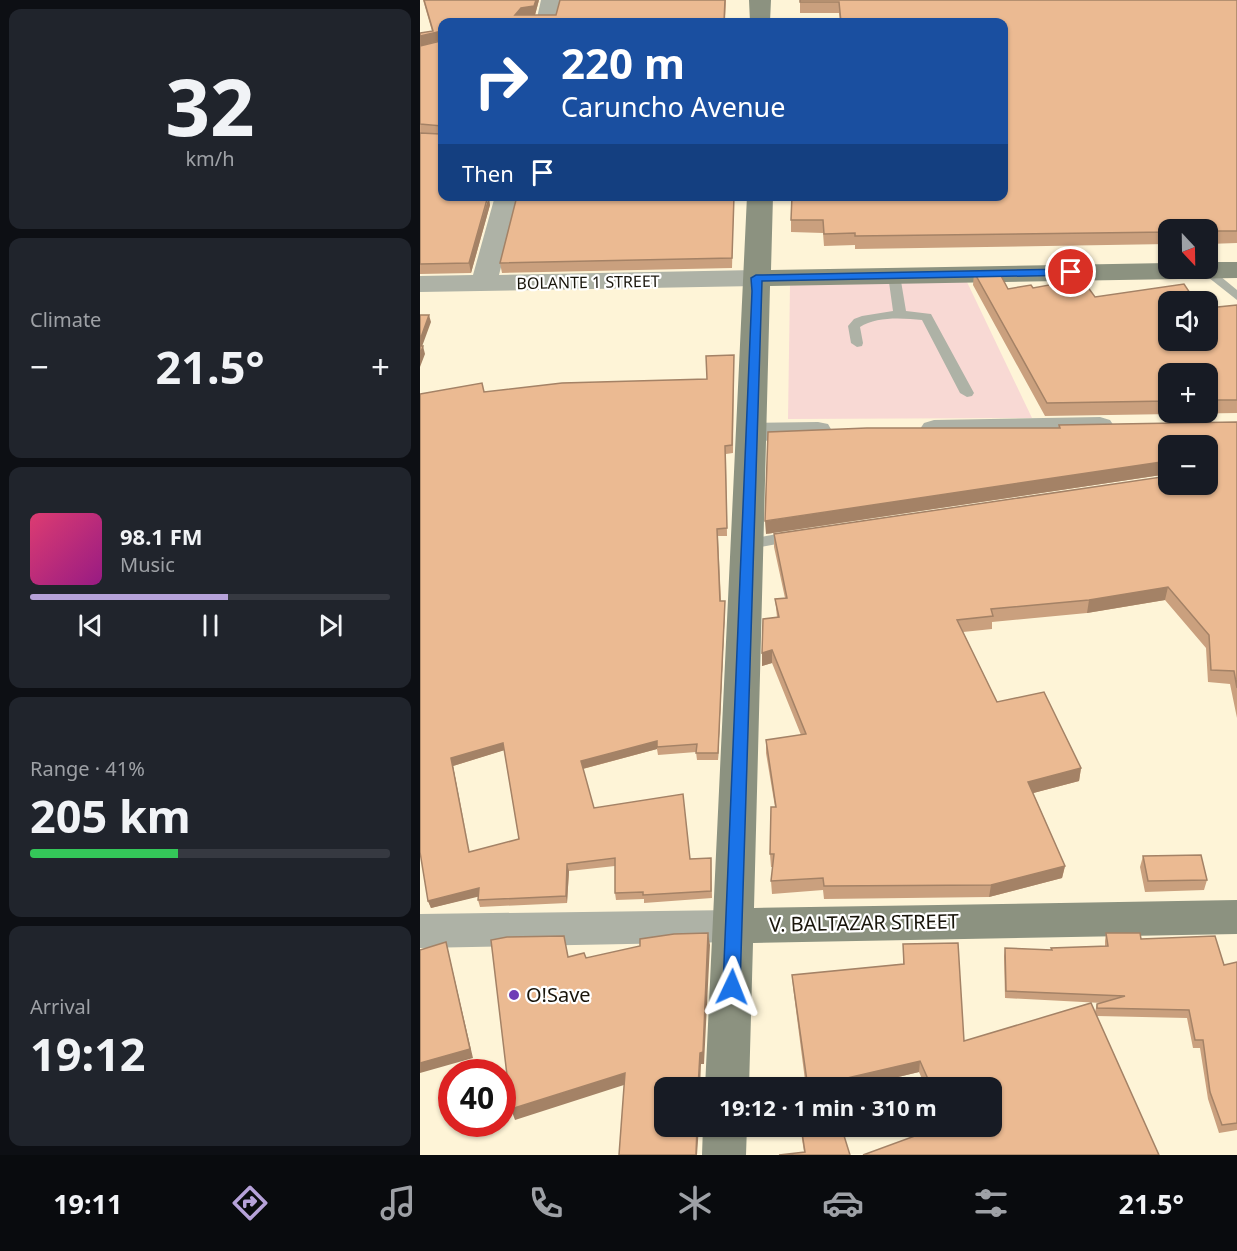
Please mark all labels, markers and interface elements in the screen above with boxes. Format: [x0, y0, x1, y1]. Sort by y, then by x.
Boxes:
text: 220 m [561, 34, 685, 91]
icon: right [462, 42, 540, 120]
text: 32 [165, 53, 255, 159]
text: Caruncho Avenue [561, 88, 786, 125]
text: km/h [185, 145, 235, 172]
icon: arrive [526, 156, 559, 189]
text: Then [462, 158, 514, 188]
north arrow [1158, 219, 1218, 279]
map controls [1158, 219, 1218, 495]
pin [1045, 246, 1096, 297]
icon: arrive [1054, 255, 1087, 288]
street label: BOLANTE 1 STREET [516, 270, 660, 294]
button: sound [1158, 291, 1218, 351]
text: Climate [30, 306, 101, 333]
text: 21.5° [156, 336, 264, 397]
text: − [30, 344, 49, 389]
text: + [371, 344, 390, 389]
button: + [1158, 363, 1218, 423]
button: − [1158, 435, 1218, 495]
text: 98.1 FM [120, 521, 202, 551]
text: Music [120, 551, 175, 578]
icon: previous [74, 609, 107, 642]
icon: pause [194, 609, 227, 642]
icon: next [314, 609, 347, 642]
text: Range · 41% [30, 755, 145, 782]
text: 205 km [30, 785, 191, 846]
street label: V. BALTAZAR STREET [769, 907, 959, 938]
position arrow [700, 955, 764, 1019]
place label: O!Save [526, 981, 591, 1008]
marker: O!Save [507, 988, 521, 1002]
text: Arrival [30, 993, 91, 1020]
text: 19:12 [30, 1023, 146, 1084]
speed limit sign: 40 [438, 1059, 516, 1137]
text: 19:12 · 1 min · 310 m [719, 1092, 937, 1122]
icon: directions [229, 1182, 271, 1224]
icon: music [377, 1182, 419, 1224]
icon: phone [525, 1182, 567, 1224]
icon: climate [674, 1182, 716, 1224]
icon: car [822, 1182, 864, 1224]
icon: filters [970, 1182, 1012, 1224]
text: 19:11 [53, 1185, 123, 1222]
text: 21.5° [1118, 1185, 1184, 1222]

